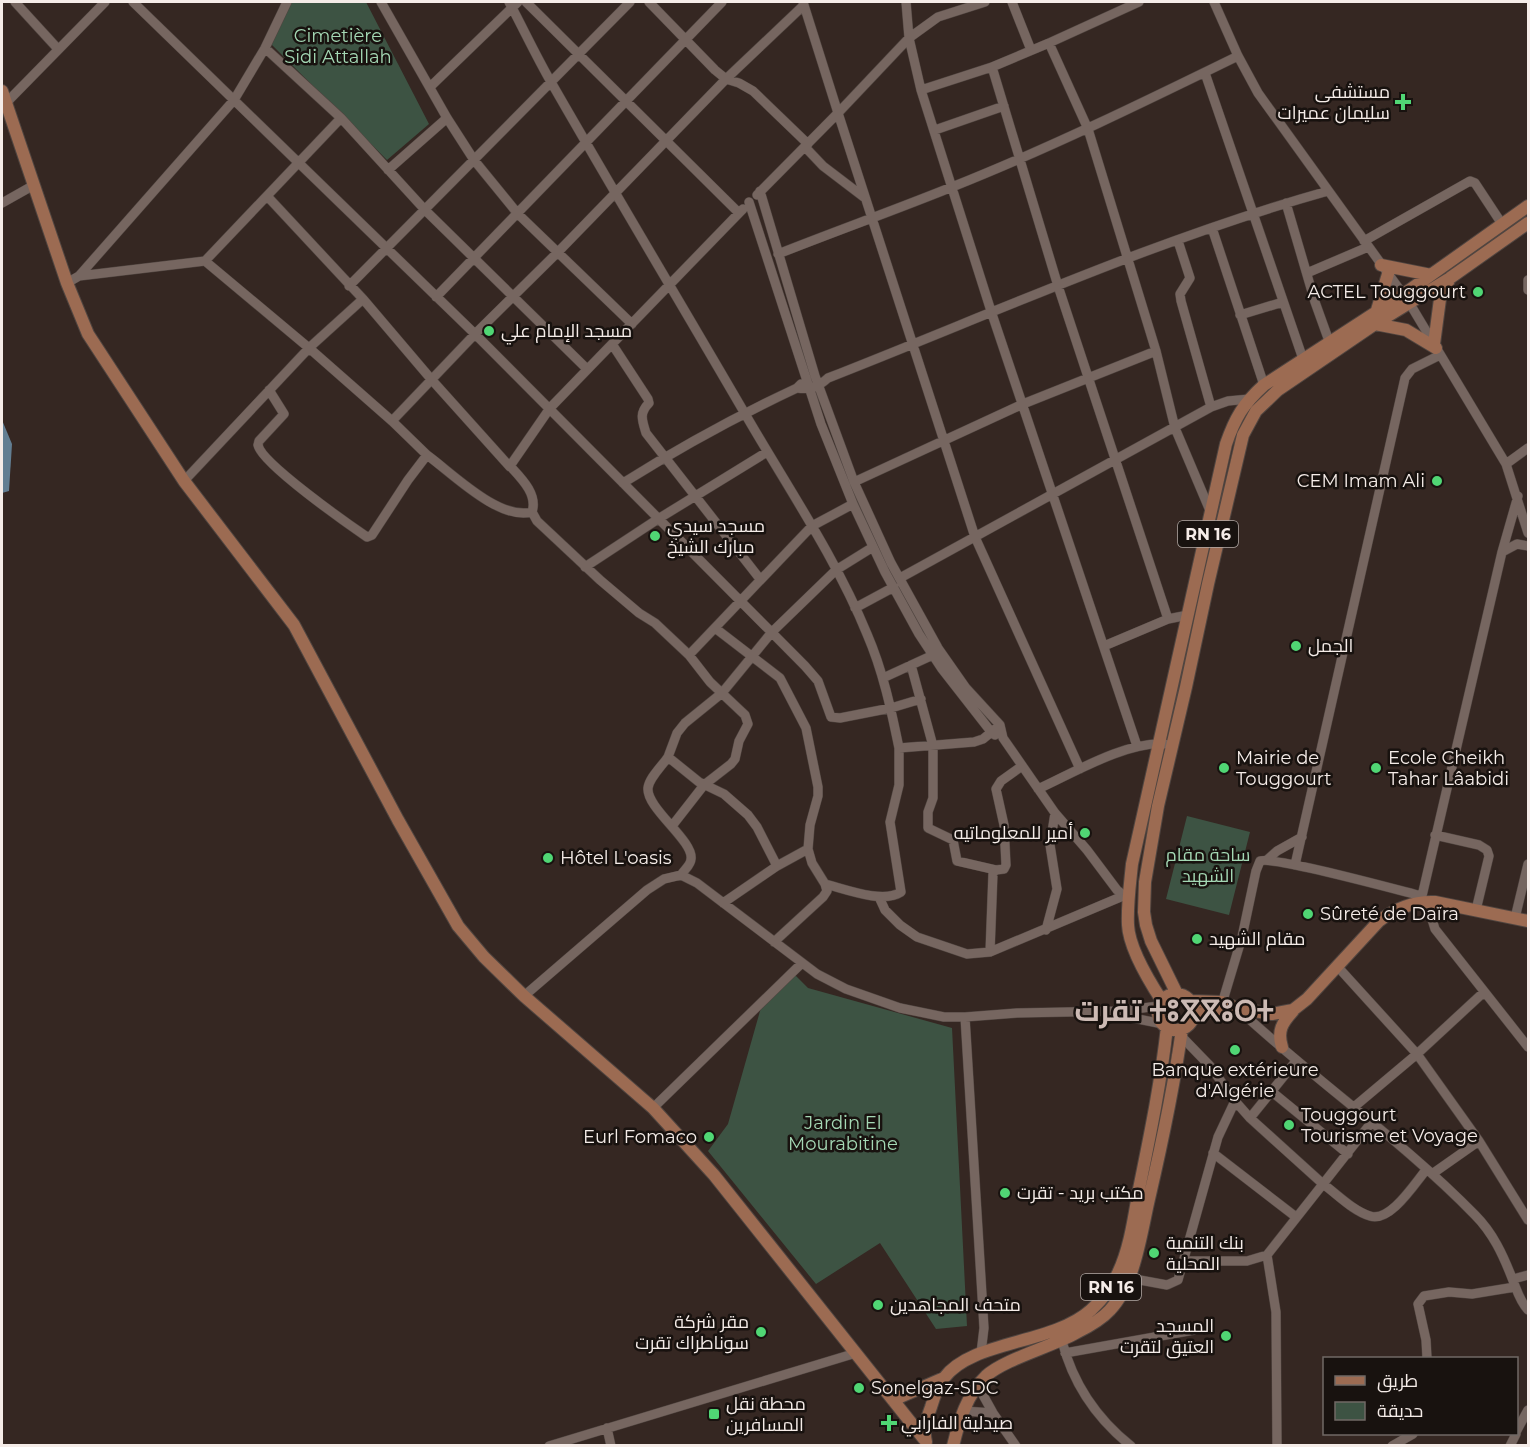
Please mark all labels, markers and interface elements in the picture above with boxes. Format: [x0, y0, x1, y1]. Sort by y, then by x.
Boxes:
park label: Cimetière Sidi Attallah [284, 25, 392, 68]
place label: مستشفى سليمان عميرات [1278, 81, 1390, 124]
marker: مستشفى سليمان عميرات [1394, 93, 1412, 111]
place label: ACTEL Touggourt [1308, 281, 1466, 303]
marker: ACTEL Touggourt [1471, 285, 1485, 299]
place label: مسجد الإمام علي [501, 320, 632, 345]
marker: مسجد الإمام علي [482, 324, 496, 338]
place label: CEM Imam Ali [1297, 470, 1425, 492]
marker: CEM Imam Ali [1430, 474, 1444, 488]
place label: مسجد سيدي مبارك الشيخ [667, 515, 765, 559]
road number: RN 16 [1178, 521, 1238, 547]
marker: مسجد سيدي مبارك الشيخ [648, 529, 662, 543]
place label: الجمل [1308, 635, 1353, 657]
marker: الجمل [1289, 639, 1303, 653]
place label: Mairie de Touggourt [1236, 747, 1332, 790]
place label: Ecole Cheikh Tahar Lâabidi [1388, 747, 1509, 790]
marker: Mairie de Touggourt [1217, 761, 1231, 775]
marker: Ecole Cheikh Tahar Lâabidi [1369, 761, 1383, 775]
place label: أمیر للمعلوماتیه [954, 822, 1073, 844]
marker: أمیر للمعلوماتیه [1078, 826, 1092, 840]
park label: ساحة مقام الشهيد [1166, 844, 1250, 887]
place label: Hôtel L'oasis [560, 847, 672, 869]
marker: Hôtel L'oasis [541, 851, 555, 865]
place label: Sûreté de Daïra [1320, 903, 1459, 925]
marker: Sûreté de Daïra [1301, 907, 1315, 921]
place label: مقام الشهيد [1209, 928, 1305, 951]
marker: مقام الشهيد [1190, 932, 1204, 946]
district label: تقرت ⵜⵓⴳⴳⵓⵔⵜ [1074, 992, 1274, 1029]
marker: Banque extérieure d'Algérie [1228, 1043, 1242, 1057]
place label: Banque extérieure d'Algérie [1151, 1059, 1319, 1102]
place label: Touggourt Tourisme et Voyage [1301, 1104, 1478, 1147]
park label: Jardin El Mourabitine [788, 1112, 898, 1155]
marker: Touggourt Tourisme et Voyage [1282, 1118, 1296, 1132]
place label: Eurl Fomaco [583, 1126, 697, 1148]
marker: Eurl Fomaco [702, 1130, 716, 1144]
place label: مكتب بريد - تقرت [1017, 1182, 1143, 1204]
marker: مكتب بريد - تقرت [998, 1186, 1012, 1200]
place label: بنك التنمية المحلية [1166, 1232, 1244, 1275]
marker: بنك التنمية المحلية [1147, 1246, 1161, 1260]
road number: RN 16 [1081, 1274, 1141, 1300]
place label: متحف المجاهدين [890, 1294, 1021, 1316]
marker: متحف المجاهدين [871, 1298, 885, 1312]
place label: مقر شركة سوناطراك تقرت [635, 1311, 749, 1354]
place label: المسجد العتيق لتقرت [1120, 1315, 1214, 1359]
marker: مقر شركة سوناطراك تقرت [754, 1325, 768, 1339]
marker: المسجد العتيق لتقرت [1219, 1329, 1233, 1343]
legend [1323, 1357, 1518, 1435]
text: طريق [1377, 1370, 1418, 1393]
place label: Sonelgaz-SDC [871, 1377, 999, 1399]
marker: Sonelgaz-SDC [852, 1381, 866, 1395]
place label: محطة نقل المسافرين [726, 1393, 806, 1436]
text: حديقة [1377, 1400, 1423, 1422]
marker: محطة نقل المسافرين [707, 1407, 721, 1421]
place label: صيدلية الفارابي [901, 1412, 1013, 1437]
marker: صيدلية الفارابي [882, 1416, 896, 1430]

